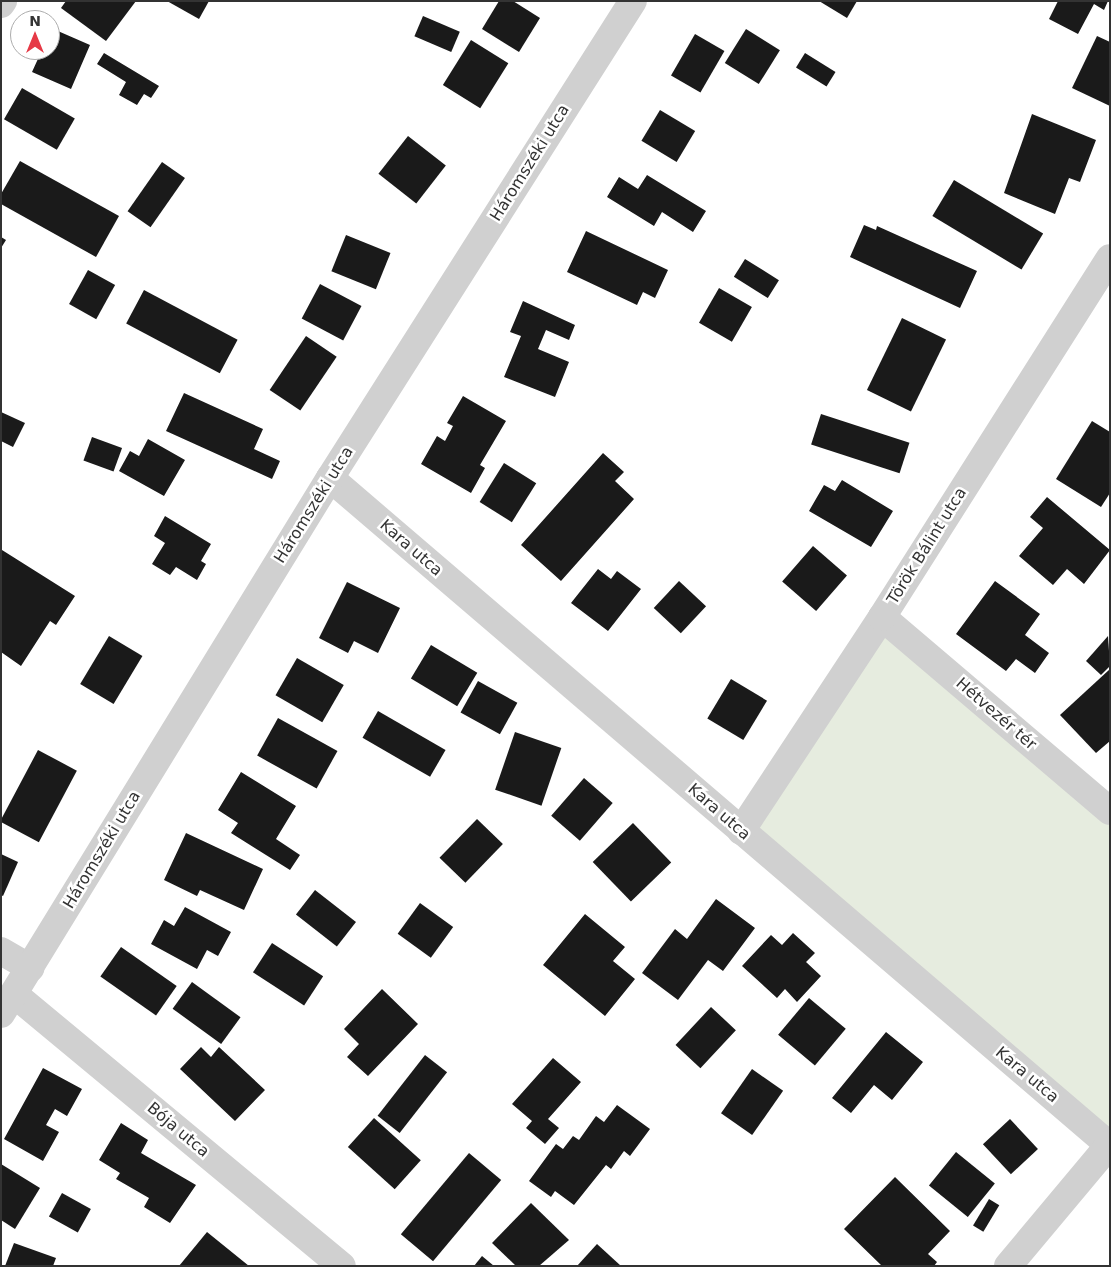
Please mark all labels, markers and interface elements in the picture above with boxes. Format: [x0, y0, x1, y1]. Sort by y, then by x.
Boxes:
north arrow [10, 10, 60, 60]
text: N [29, 13, 41, 29]
street label: Háromszéki utca [486, 101, 574, 225]
street label: Háromszéki utca [270, 443, 358, 567]
street label: Török Bálint utca [883, 484, 971, 608]
street label: Kara utca [376, 516, 446, 580]
street label: Hétvezér tér [952, 674, 1040, 754]
street label: Kara utca [684, 780, 754, 844]
street label: Háromszéki utca [59, 788, 145, 912]
street label: Kara utca [992, 1043, 1062, 1107]
street label: Bója utca [143, 1099, 213, 1161]

